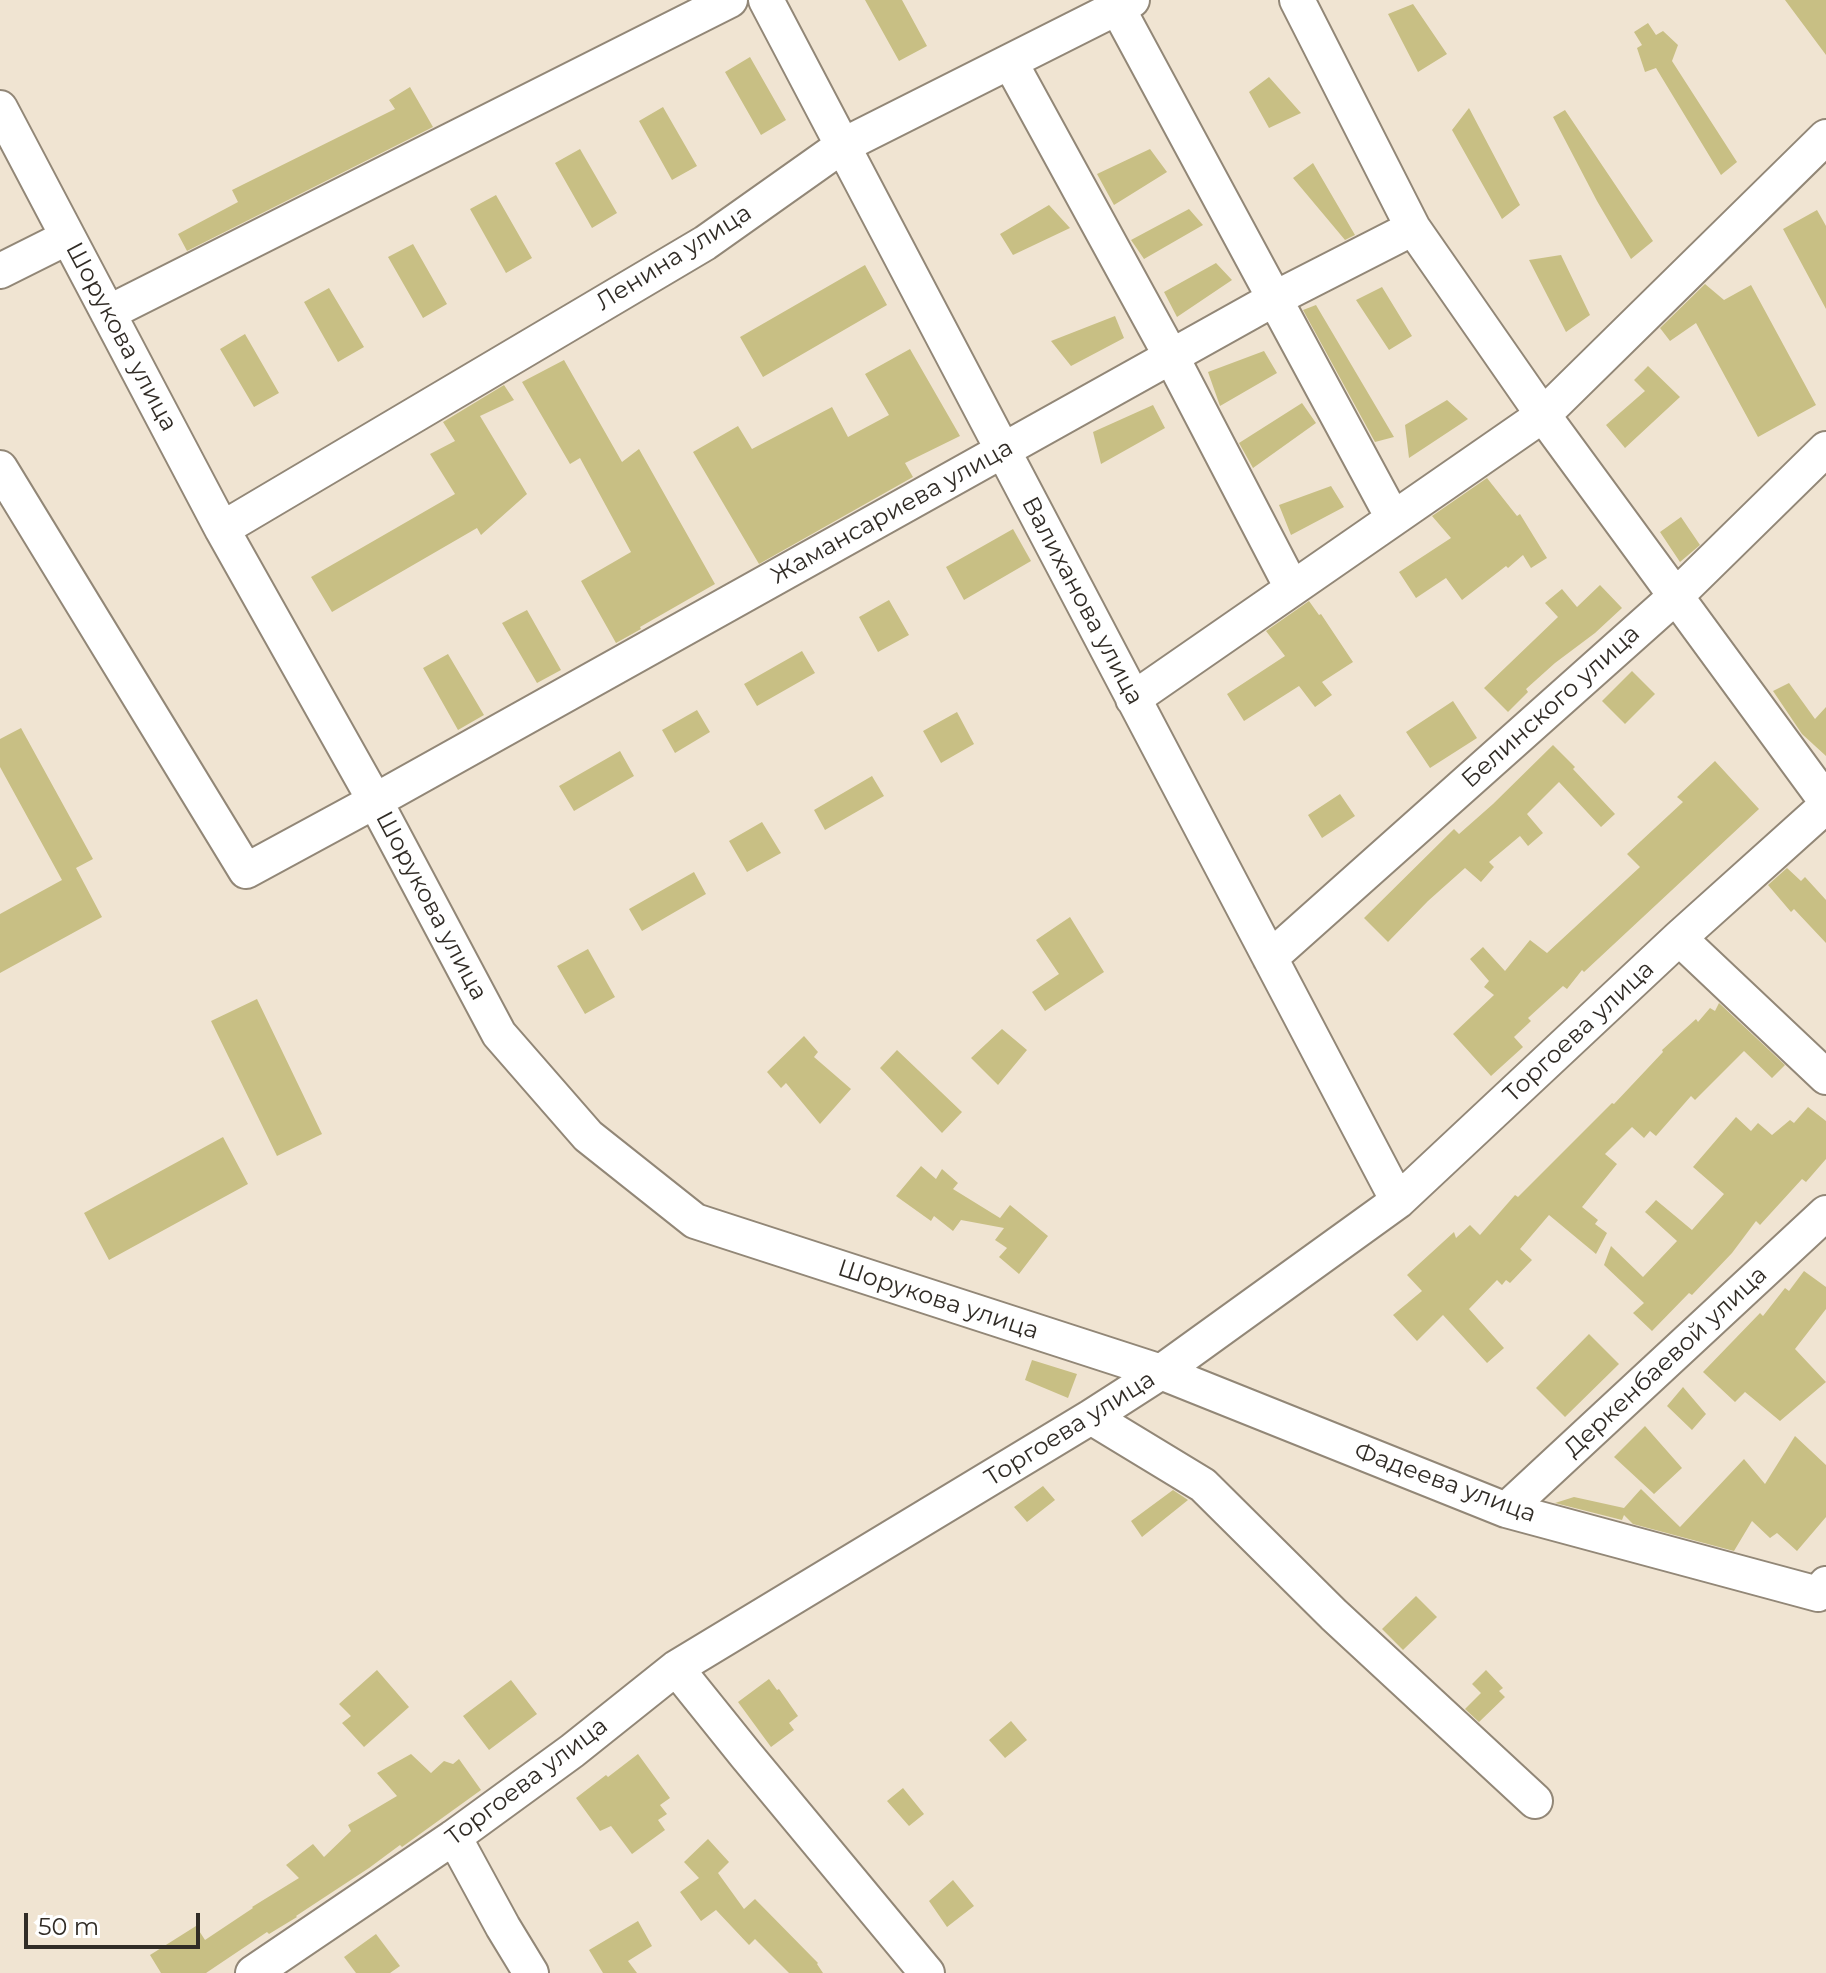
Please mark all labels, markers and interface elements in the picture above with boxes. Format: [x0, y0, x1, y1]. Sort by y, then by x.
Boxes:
street label: Ленина улица [591, 199, 757, 317]
street label: Шорукова улица [59, 238, 183, 436]
street label: Жамансариева улица [766, 433, 1018, 591]
street label: Валиханова улица [1015, 492, 1149, 710]
street label: Белинского улица [1456, 620, 1646, 794]
street label: Шорукова улица [369, 807, 493, 1005]
street label: Торгоева улица [1498, 955, 1660, 1109]
street label: Шорукова улица [834, 1254, 1042, 1346]
street label: Деркенбаевой улица [1559, 1261, 1773, 1463]
street label: Торгоева улица [980, 1365, 1160, 1493]
street label: Фадеева улица [1350, 1437, 1540, 1529]
street label: Торгоева улица [440, 1712, 614, 1852]
scale bar [28, 1897, 204, 1947]
text: 50 m [38, 1912, 99, 1941]

